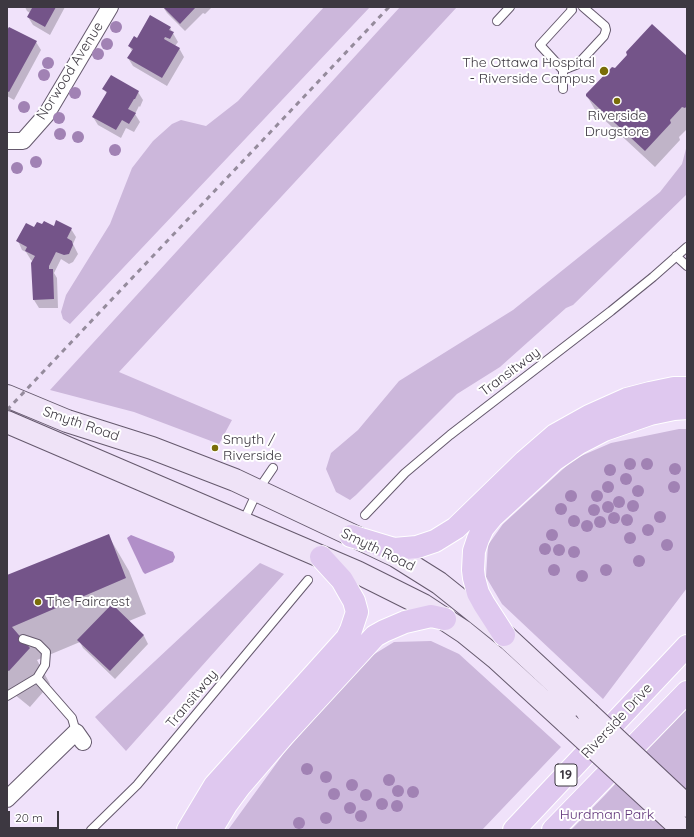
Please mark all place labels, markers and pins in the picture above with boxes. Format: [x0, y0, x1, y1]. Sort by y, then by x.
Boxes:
place label: The Ottawa Hospital - Riverside Campus [462, 55, 595, 88]
marker: The Ottawa Hospital - Riverside Campus [598, 65, 610, 77]
marker: Riverside Drugstore [612, 96, 622, 106]
place label: Riverside Drugstore [585, 108, 649, 140]
place label: Smyth / Riverside [223, 432, 282, 464]
marker: Smyth / Riverside [210, 443, 220, 453]
place label: The Faircrest [46, 594, 130, 610]
marker: The Faircrest [33, 597, 43, 607]

